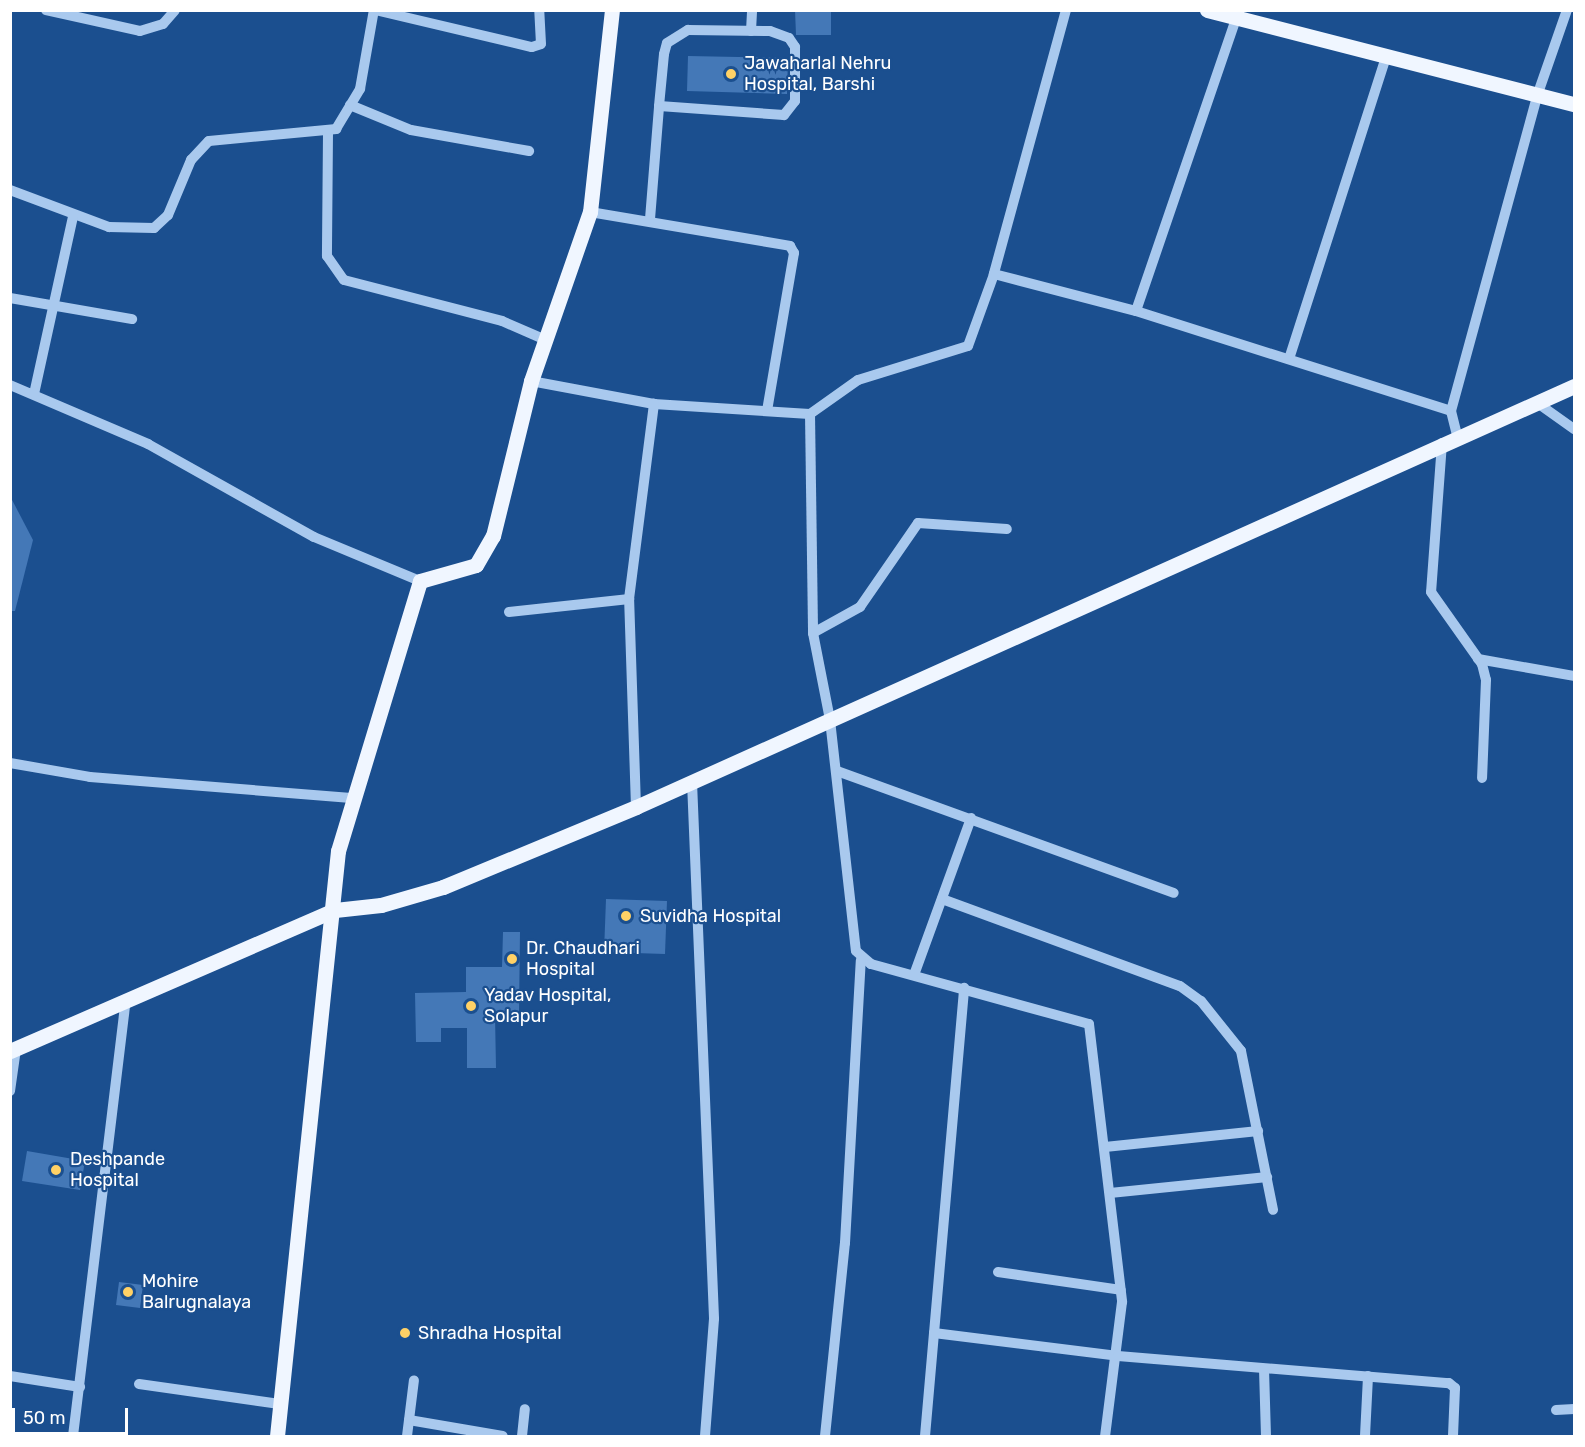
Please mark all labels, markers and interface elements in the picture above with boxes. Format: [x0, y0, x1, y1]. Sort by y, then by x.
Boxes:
place label: Jawaharlal Nehru Hospital, Barshi [744, 53, 891, 96]
marker: Jawaharlal Nehru Hospital, Barshi [722, 65, 740, 83]
place label: Suvidha Hospital [640, 905, 781, 927]
marker: Suvidha Hospital [617, 907, 635, 925]
place label: Dr. Chaudhari Hospital [526, 938, 640, 980]
marker: Dr. Chaudhari Hospital [503, 950, 521, 968]
place label: Yadav Hospital, Solapur [484, 985, 612, 1028]
marker: Yadav Hospital, Solapur [462, 997, 480, 1015]
place label: Deshpande Hospital [70, 1149, 165, 1192]
marker: Deshpande Hospital [47, 1161, 65, 1179]
place label: Mohire Balrugnalaya [142, 1271, 251, 1314]
marker: Mohire Balrugnalaya [119, 1283, 137, 1301]
place label: Shradha Hospital [418, 1322, 562, 1344]
marker: Shradha Hospital [396, 1324, 414, 1342]
scale bar [15, 1396, 130, 1434]
text: 50 m [23, 1407, 66, 1429]

